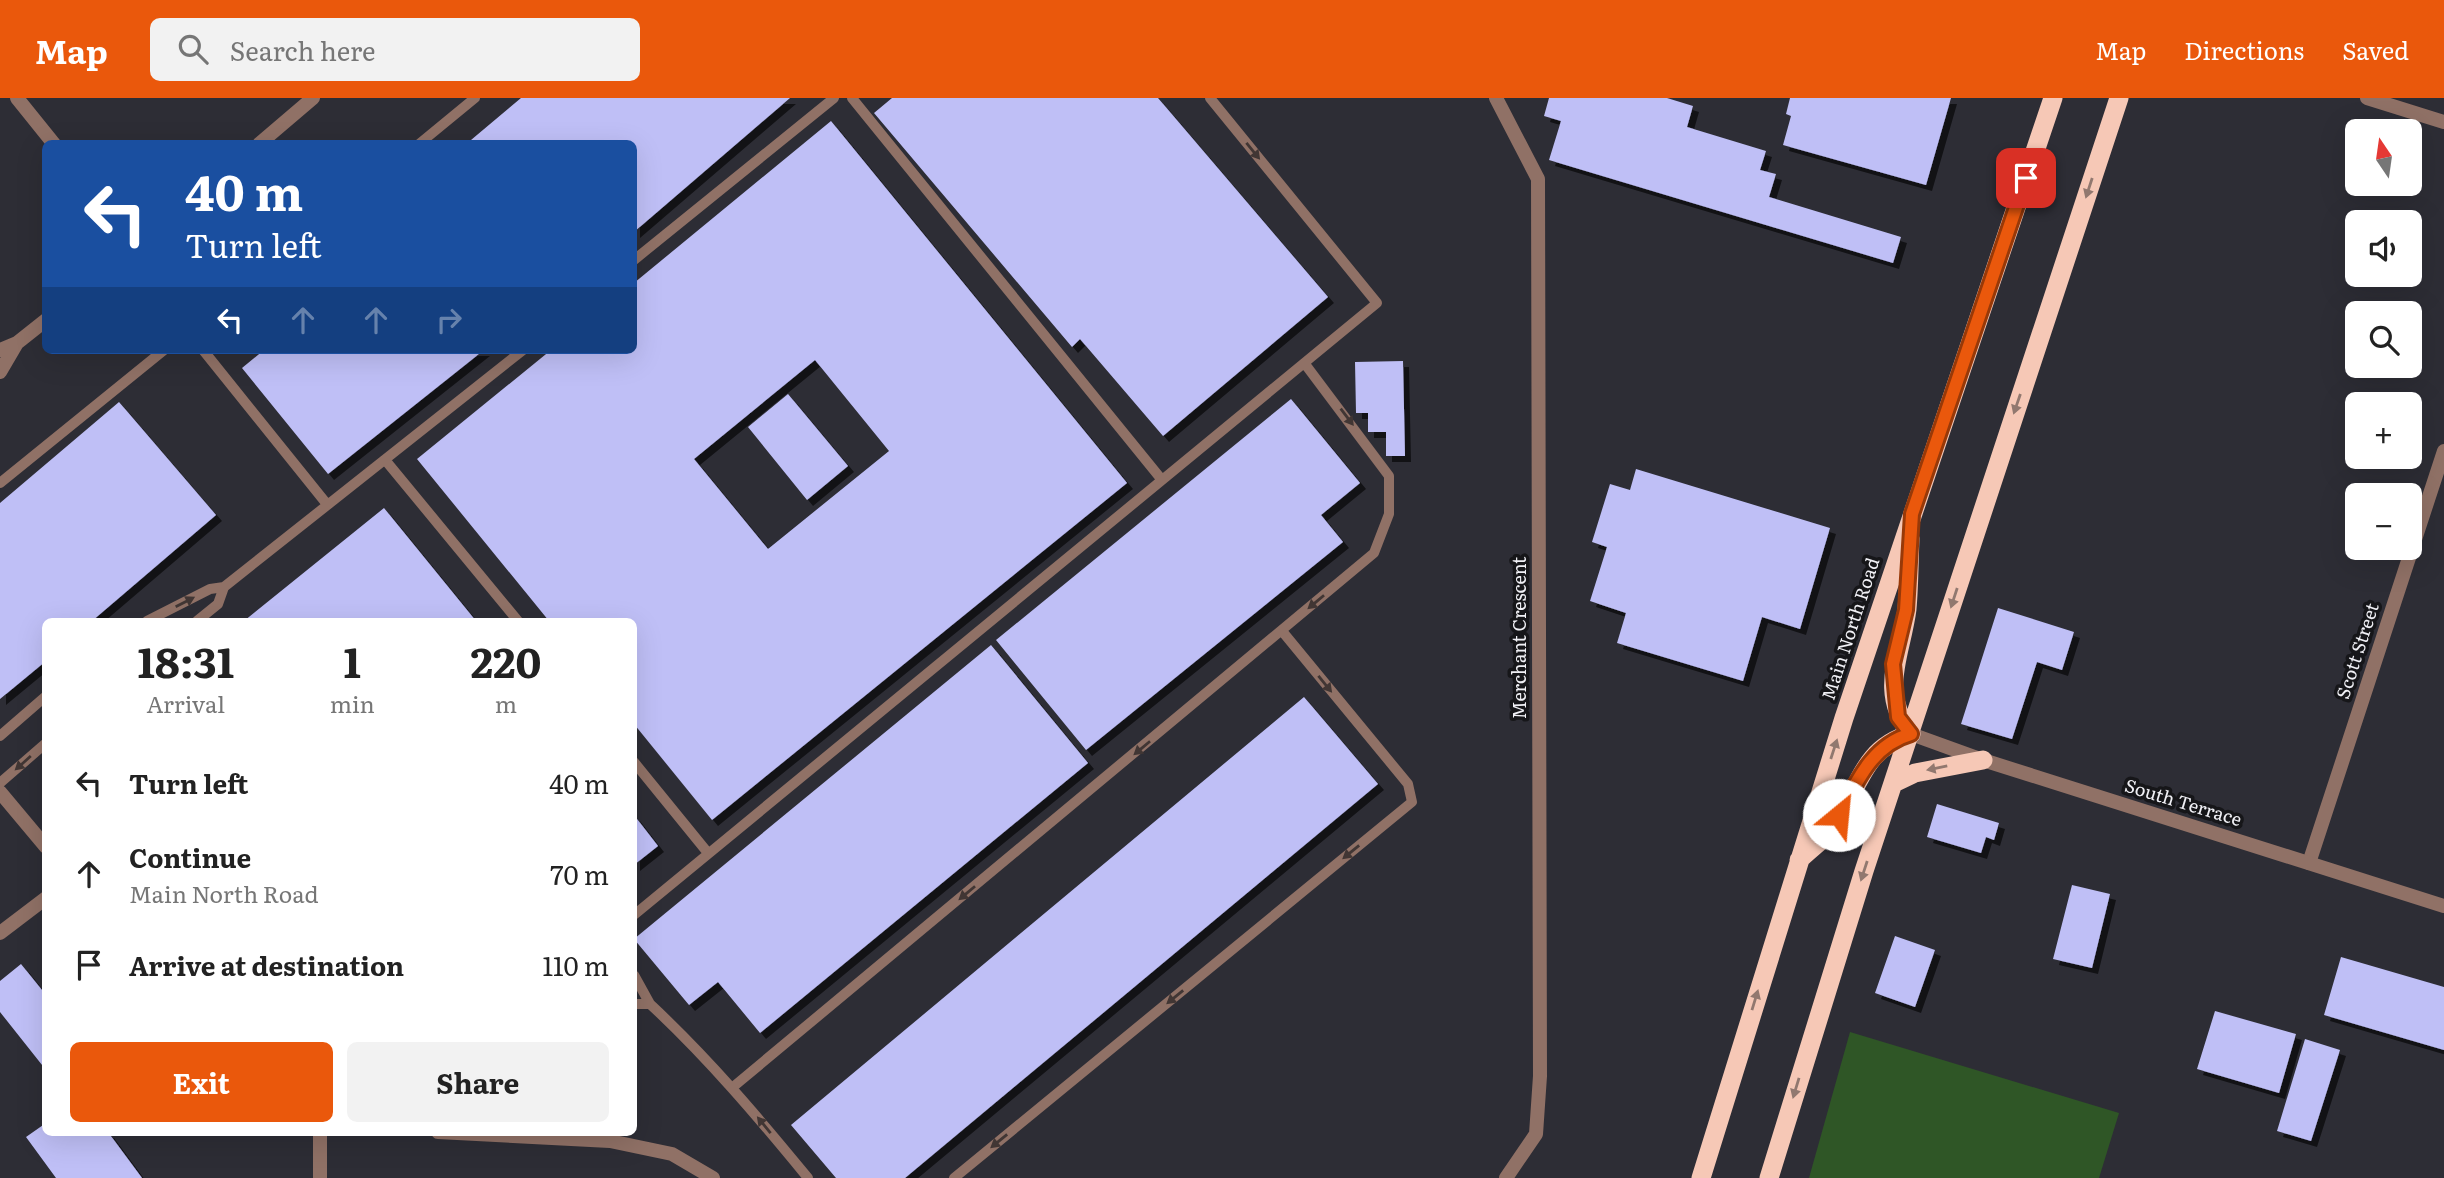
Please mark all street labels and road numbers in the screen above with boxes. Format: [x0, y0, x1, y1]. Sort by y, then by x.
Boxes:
street label: Main North Road [1814, 554, 1885, 703]
street label: Merchant Crescent [1505, 556, 1532, 719]
street label: Scott Street [2328, 598, 2385, 702]
street label: South Terrace [2122, 771, 2245, 832]

